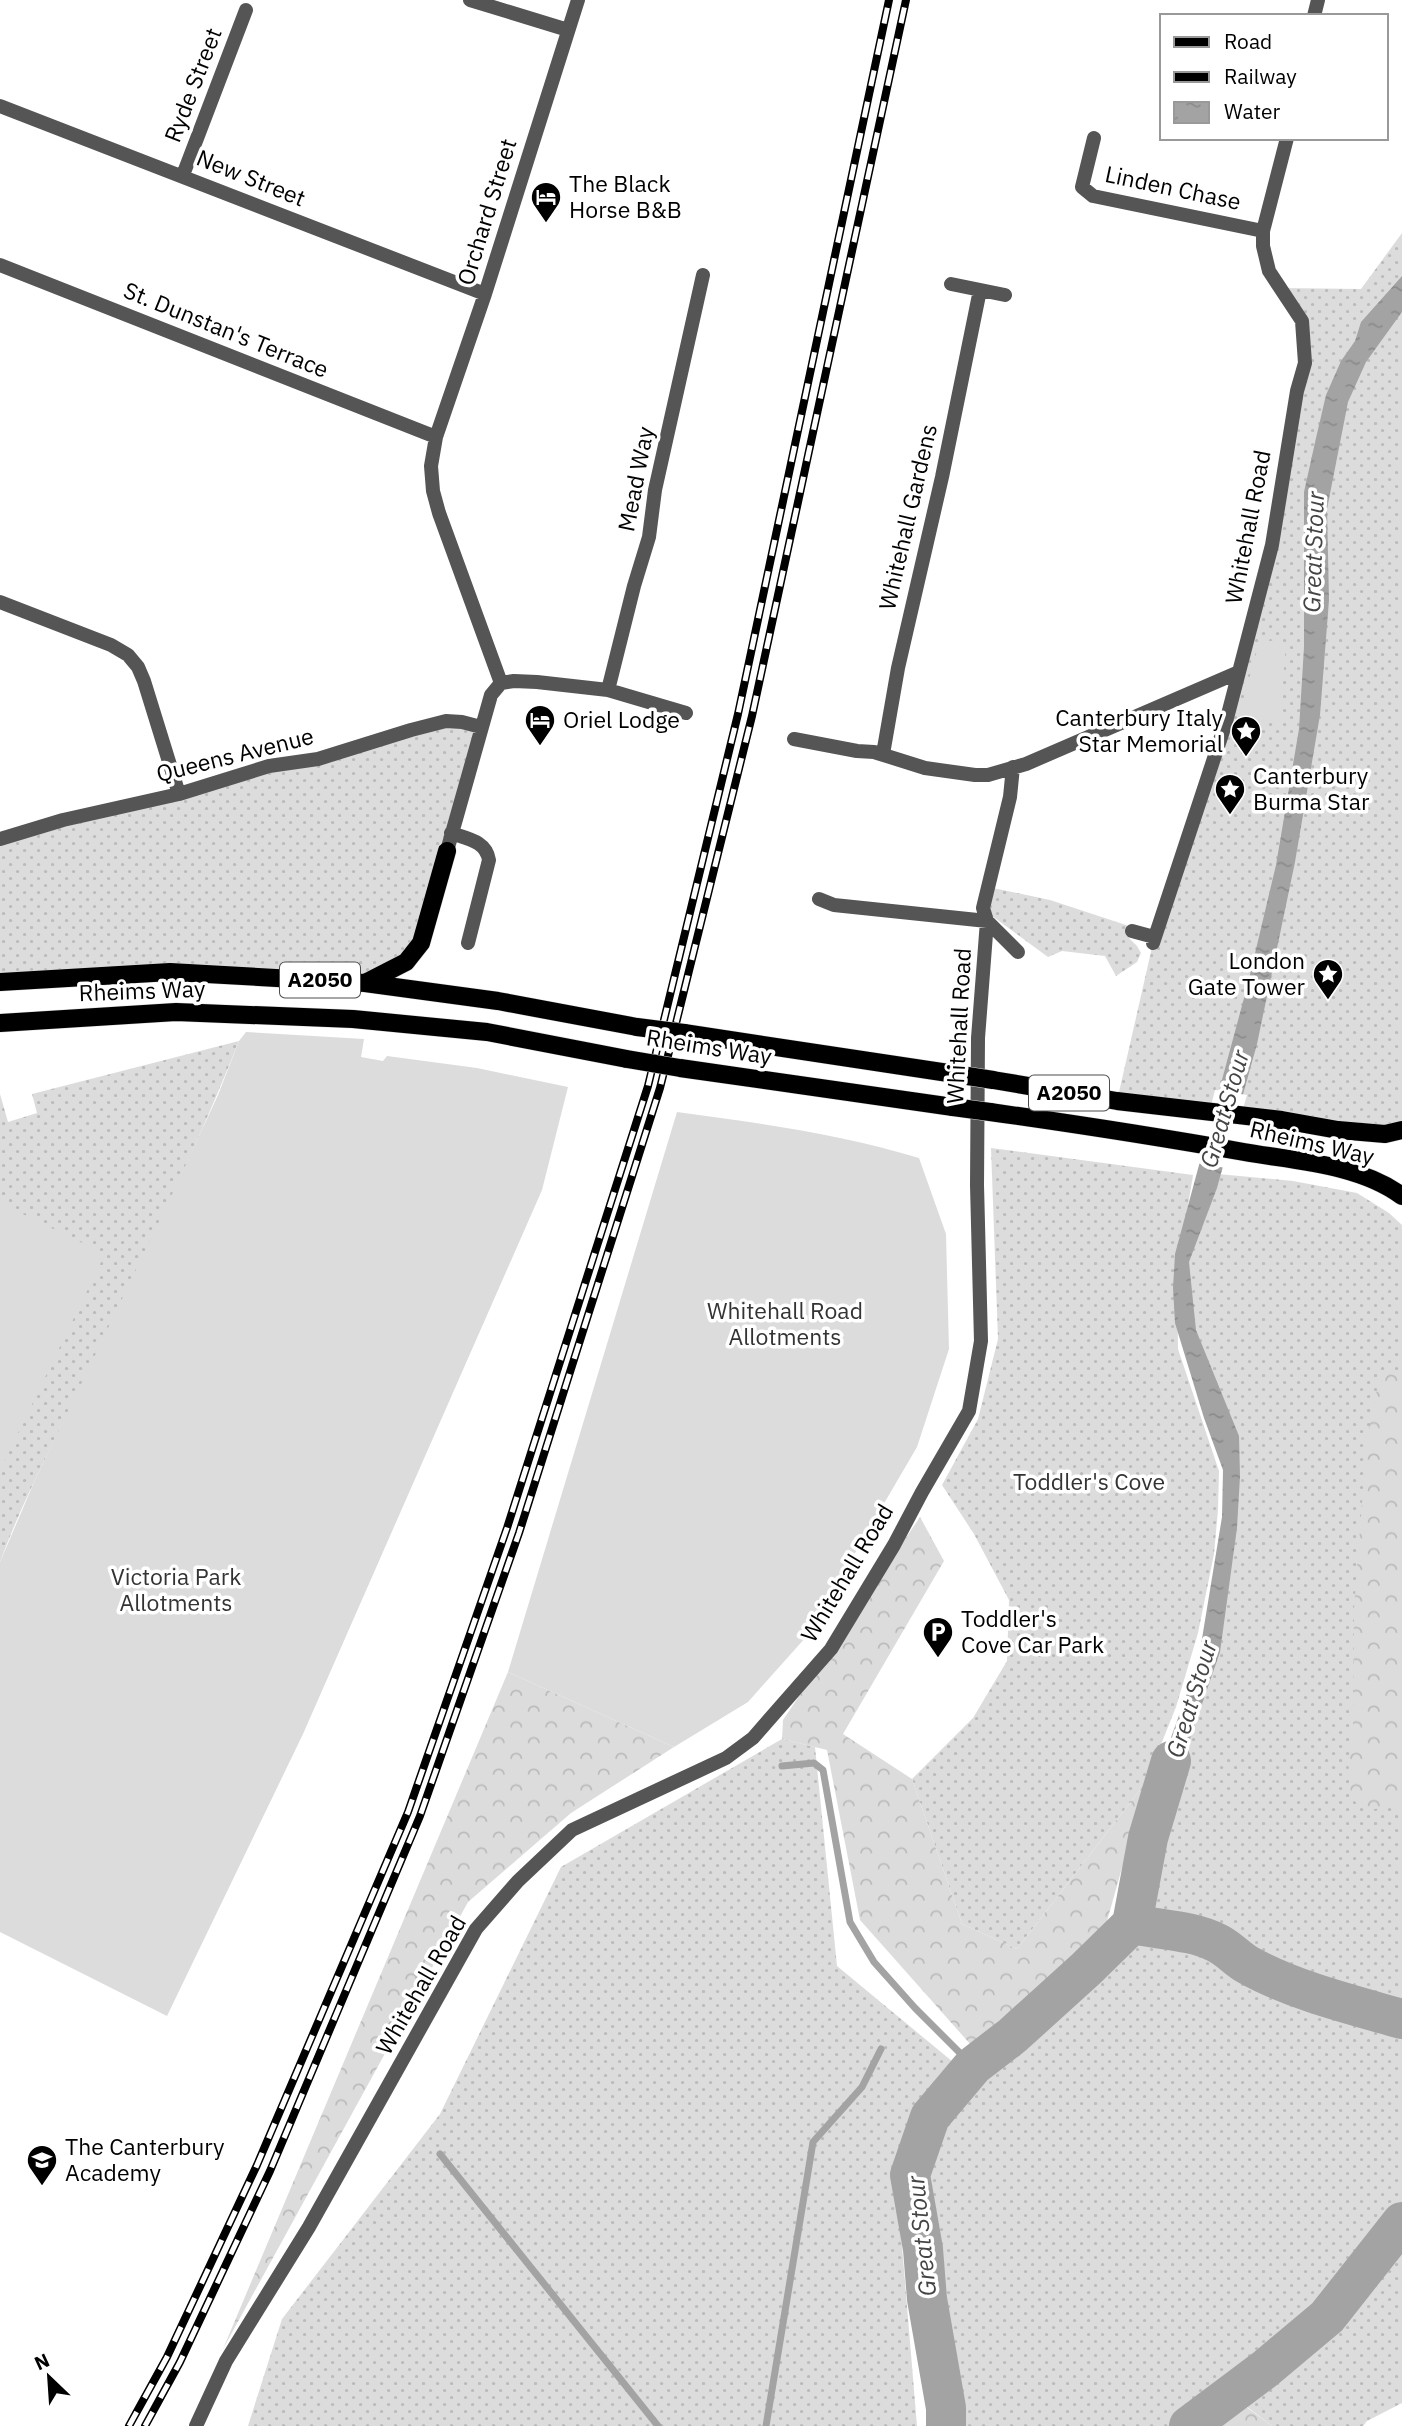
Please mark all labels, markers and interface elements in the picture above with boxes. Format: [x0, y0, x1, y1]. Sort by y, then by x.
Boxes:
legend [1160, 14, 1388, 140]
street label: Ryde Street [156, 23, 228, 146]
text: Road [1224, 27, 1272, 55]
text: Railway [1224, 62, 1297, 90]
text: Water [1224, 97, 1281, 125]
street label: Orchard Street [450, 135, 523, 289]
street label: New Street [192, 142, 310, 213]
street label: Linden Chase [1102, 158, 1244, 216]
place label: The Black Horse B&B [569, 168, 682, 224]
hotel icon: The Black Horse B&B [529, 180, 563, 224]
street label: St. Dunstan's Terrace [119, 274, 333, 384]
street label: Whitehall Gardens [871, 421, 943, 613]
street label: Mead Way [610, 423, 660, 534]
street label: Whitehall Road [1217, 447, 1277, 606]
water label: Great Stour [1295, 490, 1331, 613]
place label: Canterbury Italy Star Memorial [1055, 702, 1224, 758]
hotel icon: Oriel Lodge [523, 703, 557, 747]
place label: Oriel Lodge [563, 704, 680, 734]
place icon: Canterbury Italy Star Memorial [1229, 714, 1263, 758]
street label: Queens Avenue [153, 720, 317, 788]
place label: Canterbury Burma Star [1253, 760, 1370, 816]
place icon: Canterbury Burma Star [1213, 772, 1247, 816]
place label: London Gate Tower [1188, 945, 1306, 1001]
street label: Whitehall Road [939, 947, 977, 1105]
place icon: London Gate Tower [1311, 957, 1345, 1001]
road number: A2050 [280, 962, 360, 998]
street label: Rheims Way [78, 973, 206, 1007]
street label: Rheims Way [644, 1021, 775, 1071]
water label: Great Stour [1192, 1045, 1256, 1171]
road number: A2050 [1029, 1076, 1109, 1110]
street label: Rheims Way [1247, 1113, 1378, 1171]
park label: Whitehall Road Allotments [707, 1295, 863, 1351]
park label: Toddler's Cove [1013, 1466, 1165, 1496]
street label: Whitehall Road [793, 1498, 899, 1647]
park label: Victoria Park Allotments [111, 1561, 241, 1617]
place label: Toddler's Cove Car Park [961, 1603, 1104, 1659]
parking icon: Toddler's Cove Car Park [921, 1615, 955, 1659]
water label: Great Stour [1158, 1635, 1224, 1761]
street label: Whitehall Road [368, 1909, 472, 2060]
place label: The Canterbury Academy [65, 2131, 225, 2187]
school or university icon: The Canterbury Academy [25, 2143, 59, 2187]
water label: Great Stour [899, 2173, 943, 2298]
north arrow [14, 2342, 84, 2412]
text: N [31, 2348, 53, 2375]

